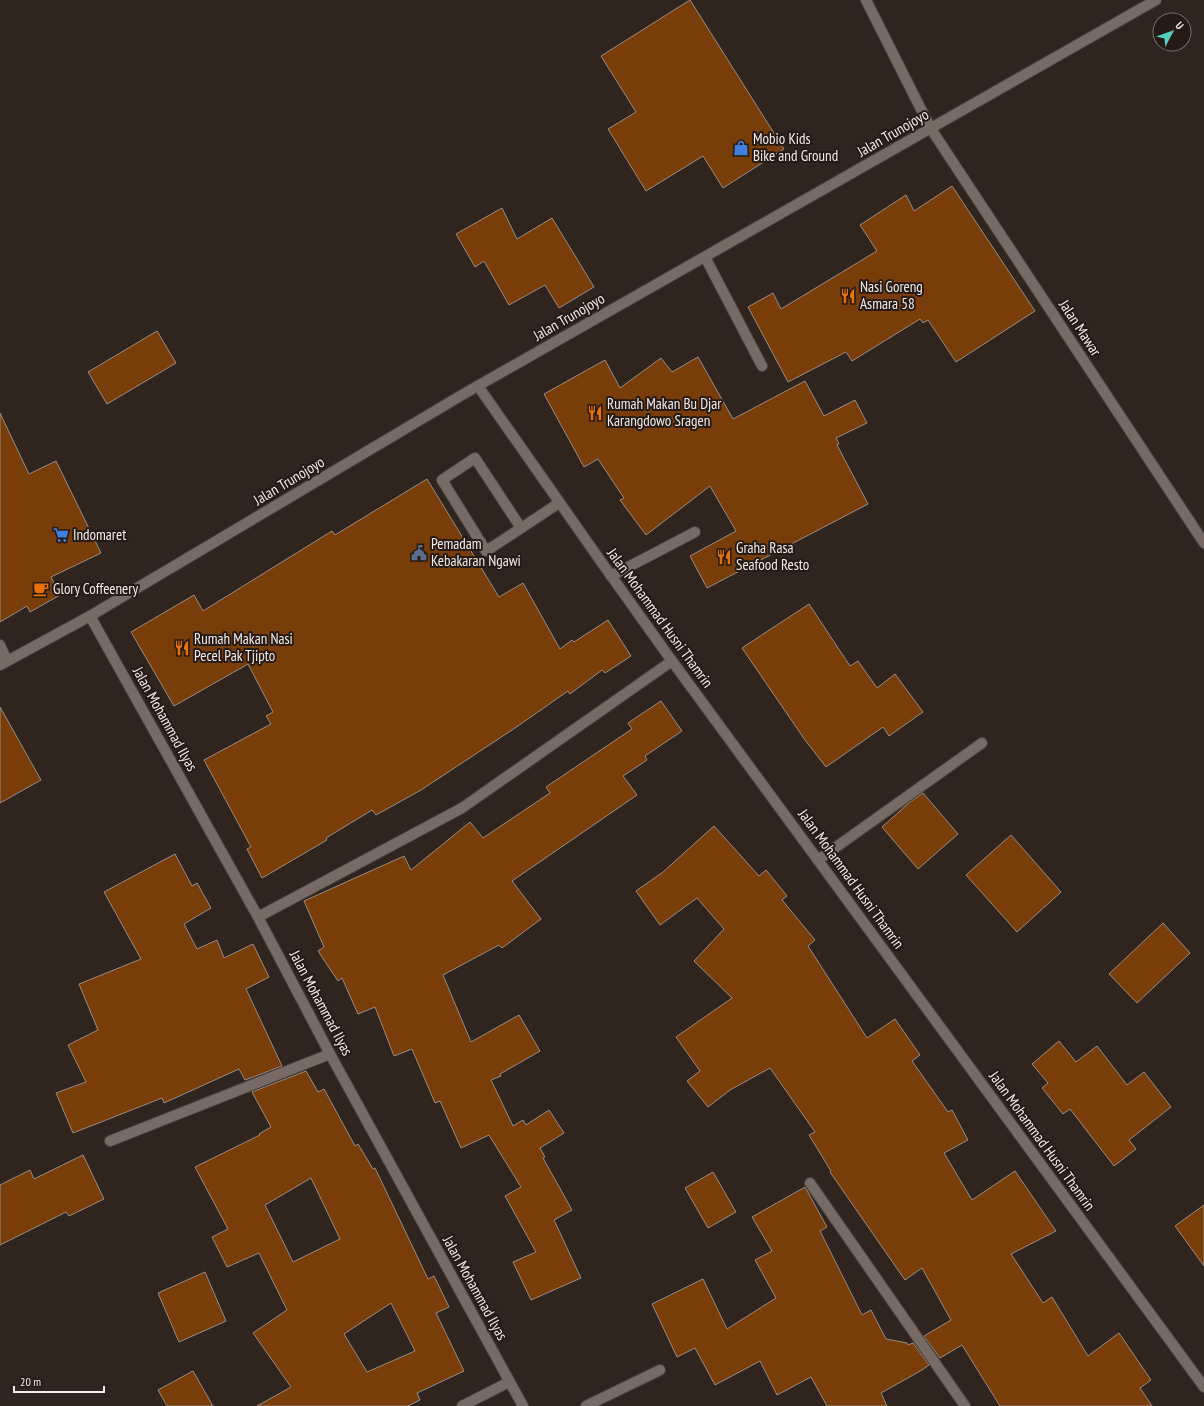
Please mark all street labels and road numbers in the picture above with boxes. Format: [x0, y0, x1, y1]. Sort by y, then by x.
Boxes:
street label: Jalan Trunojoyo [853, 105, 932, 161]
street label: Jalan Trunojoyo [529, 289, 608, 345]
street label: Jalan Mawar [1055, 295, 1106, 360]
street label: Jalan Trunojoyo [249, 452, 328, 510]
street label: Jalan Mohammad Husni Thamrin [603, 543, 717, 691]
street label: Jalan Mohammad Ilyas [128, 662, 202, 774]
street label: Jalan Mohammad Husni Thamrin [794, 804, 908, 952]
street label: Jalan Mohammad Ilyas [285, 946, 357, 1059]
street label: Jalan Mohammad Husni Thamrin [985, 1066, 1099, 1214]
street label: Jalan Mohammad Ilyas [438, 1231, 512, 1343]

